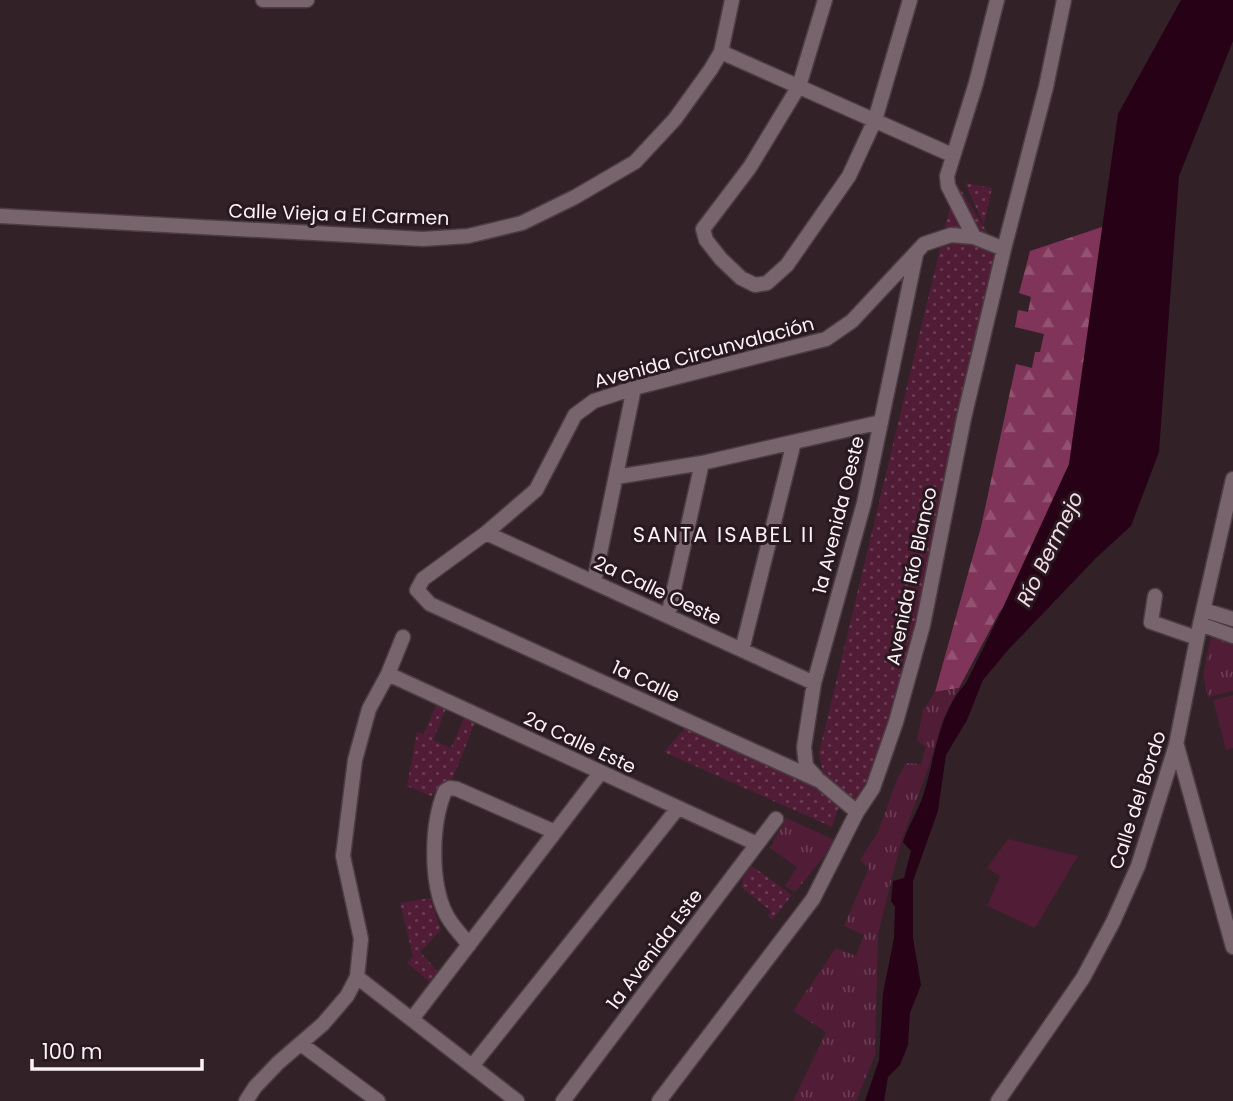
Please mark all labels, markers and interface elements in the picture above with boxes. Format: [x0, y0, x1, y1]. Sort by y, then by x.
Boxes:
street label: Calle Vieja a El Carmen [228, 197, 450, 232]
street label: Avenida Circunvalación [591, 310, 817, 395]
street label: 1a Avenida Oeste [806, 433, 871, 597]
street label: Avenida Río Blanco [879, 485, 944, 668]
water label: Río Bermejo [1009, 486, 1090, 611]
district label: SANTA ISABEL II [633, 520, 815, 549]
street label: 2a Calle Oeste [590, 549, 726, 632]
street label: 1a Calle [607, 654, 684, 709]
street label: 2a Calle Este [519, 705, 640, 780]
street label: Calle del Bordo [1102, 728, 1173, 873]
street label: 1a Avenida Este [600, 883, 709, 1015]
scale bar [32, 1028, 201, 1072]
text: 100 m [42, 1037, 102, 1066]

